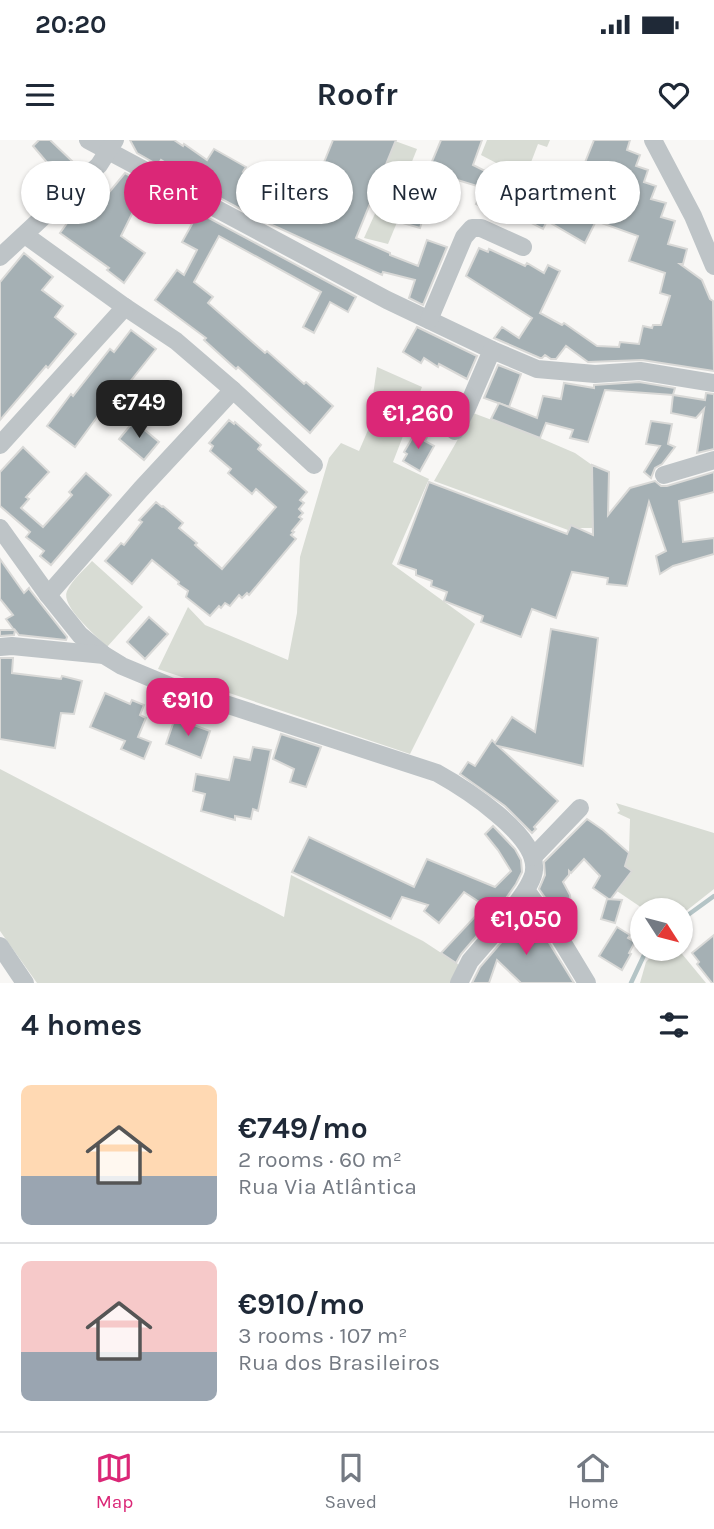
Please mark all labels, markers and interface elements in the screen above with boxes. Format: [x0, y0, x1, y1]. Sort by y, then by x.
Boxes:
text: 20:20 [35, 9, 106, 40]
icon: menu [21, 76, 59, 114]
text: Roofr [316, 76, 398, 113]
icon: heart [655, 76, 693, 114]
chip: Buy [21, 161, 110, 224]
chip: Rent [124, 161, 222, 224]
chip: Filters [236, 161, 353, 224]
chip: New [367, 161, 461, 224]
chip: Apartment [475, 161, 640, 224]
pin: €749 [98, 380, 180, 440]
text: €749 [112, 389, 166, 416]
pin: €1,260 [361, 392, 475, 451]
text: €1,260 [382, 400, 454, 427]
pin: €910 [147, 678, 229, 738]
text: €910 [162, 687, 214, 714]
pin: €1,050 [469, 898, 583, 957]
north arrow [630, 898, 693, 961]
map controls [630, 898, 693, 961]
text: €1,050 [490, 906, 562, 933]
icon: filters [655, 1006, 693, 1044]
text: 4 homes [21, 1007, 142, 1043]
text: €749/mo [238, 1110, 368, 1146]
icon: home [77, 1113, 161, 1197]
text: 2 rooms · 60 m² [238, 1146, 402, 1173]
text: Rua Via Atlântica [238, 1173, 417, 1200]
text: €910/mo [238, 1286, 365, 1322]
icon: home [77, 1289, 161, 1373]
text: 3 rooms · 107 m² [238, 1322, 407, 1349]
text: Rua dos Brasileiros [238, 1349, 440, 1376]
tab: Map [95, 1449, 133, 1513]
tab: Saved [324, 1449, 377, 1513]
tab: Home [568, 1449, 619, 1513]

